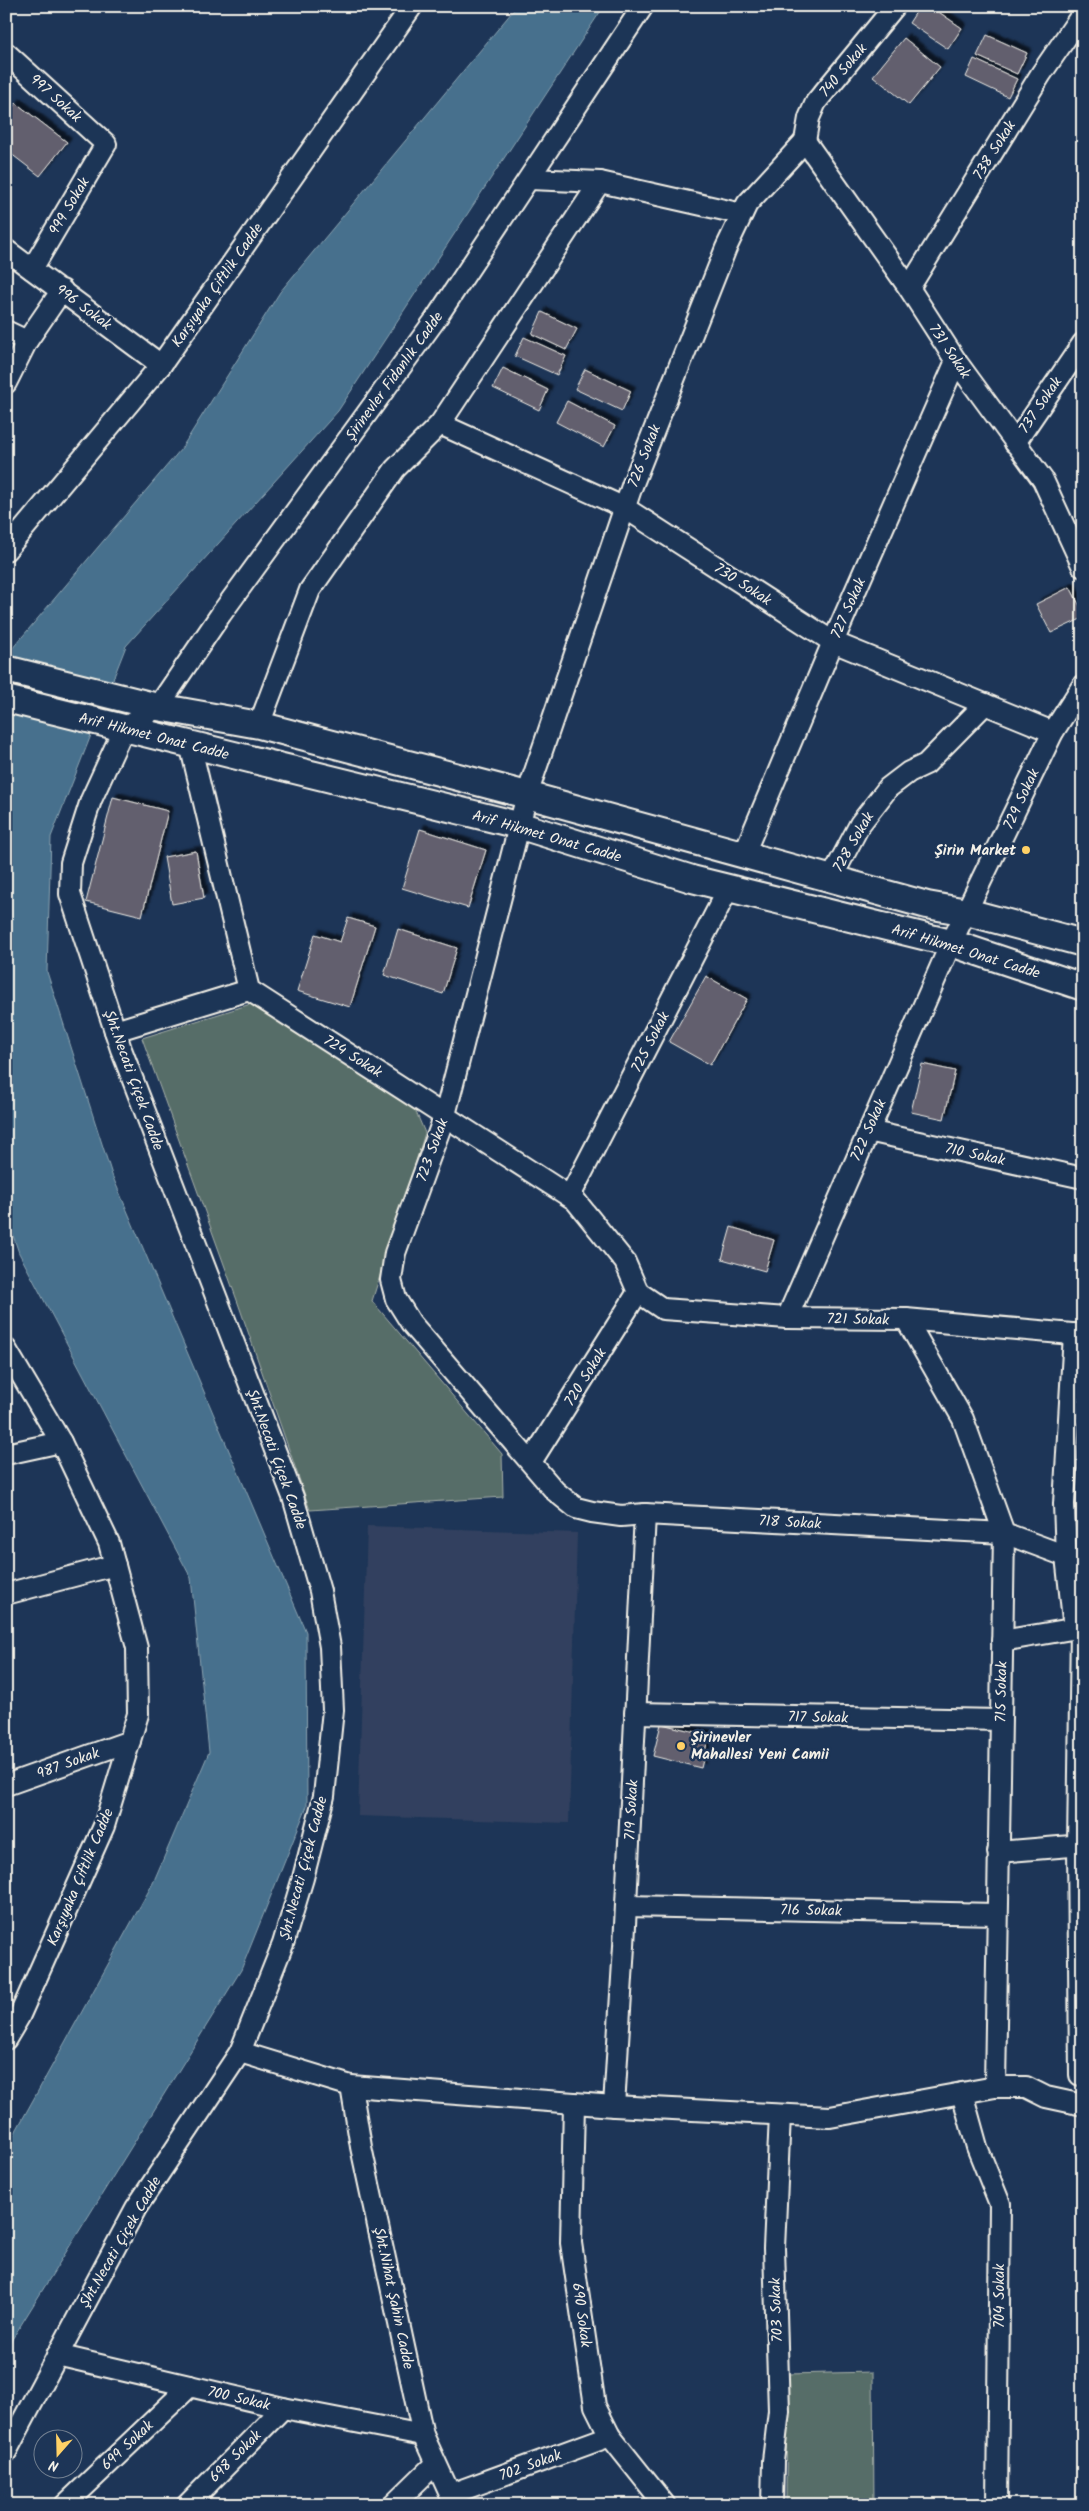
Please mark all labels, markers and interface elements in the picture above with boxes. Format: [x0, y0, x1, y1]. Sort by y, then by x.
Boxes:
street label: 740 Sokak [814, 37, 874, 103]
street label: 997 Sokak [24, 69, 88, 130]
street label: 738 Sokak [967, 115, 1023, 185]
street label: 999 Sokak [43, 172, 97, 240]
street label: Karşıyaka Çiftlik Cadde [166, 218, 270, 353]
street label: 996 Sokak [50, 279, 117, 337]
street label: Şirinevler Fidanlık Cadde [340, 307, 450, 446]
street label: 731 Sokak [922, 319, 977, 385]
street label: 737 Sokak [1013, 371, 1069, 439]
street label: 726 Sokak [622, 420, 668, 491]
street label: 730 Sokak [709, 557, 777, 613]
street label: 727 Sokak [825, 573, 873, 643]
street label: Arif Hikmet Onat Cadde [76, 707, 232, 767]
street label: 729 Sokak [997, 764, 1047, 834]
street label: Arif Hikmet Onat Cadde [469, 804, 624, 870]
street label: 728 Sokak [827, 807, 881, 877]
place label: Şirin Market [935, 839, 1016, 863]
marker: Şirin Market [1020, 844, 1032, 856]
street label: Arif Hikmet Onat Cadde [888, 918, 1043, 986]
street label: Şht.Necati Çiçek Cadde [96, 1007, 170, 1154]
street label: 725 Sokak [625, 1007, 677, 1077]
street label: 724 Sokak [318, 1029, 388, 1085]
street label: 722 Sokak [844, 1094, 894, 1166]
street label: 723 Sokak [410, 1114, 456, 1185]
street label: 710 Sokak [942, 1137, 1008, 1173]
street label: 721 Sokak [827, 1307, 890, 1333]
street label: 720 Sokak [558, 1343, 614, 1411]
street label: Şht.Necati Çiçek Cadde [239, 1386, 313, 1533]
street label: 718 Sokak [758, 1509, 823, 1537]
street label: 715 Sokak [989, 1660, 1015, 1723]
street label: 717 Sokak [788, 1705, 849, 1731]
place label: Şirinevler Mahallesi Yeni Camii [691, 1726, 830, 1767]
marker: Şirinevler Mahallesi Yeni Camii [675, 1740, 687, 1752]
street label: 987 Sokak [34, 1741, 104, 1786]
street label: 719 Sokak [618, 1778, 646, 1841]
street label: Şht.Necati Çiçek Cadde [273, 1793, 335, 1943]
street label: Karşıyaka Çiftlik Cadde [41, 1805, 121, 1950]
street label: 716 Sokak [780, 1898, 843, 1924]
street label: Şht.Necati Çiçek Cadde [73, 2172, 168, 2313]
street label: Şht.Nihat Şahin Cadde [366, 2225, 420, 2372]
street label: 704 Sokak [988, 2263, 1012, 2328]
street label: 703 Sokak [764, 2276, 790, 2343]
street label: 690 Sokak [565, 2281, 598, 2350]
street label: 700 Sokak [205, 2380, 273, 2418]
street label: 699 Sokak [96, 2414, 160, 2477]
street label: 698 Sokak [204, 2424, 268, 2489]
north arrow [32, 2428, 82, 2478]
street label: 702 Sokak [496, 2443, 566, 2488]
text: N [46, 2453, 62, 2477]

